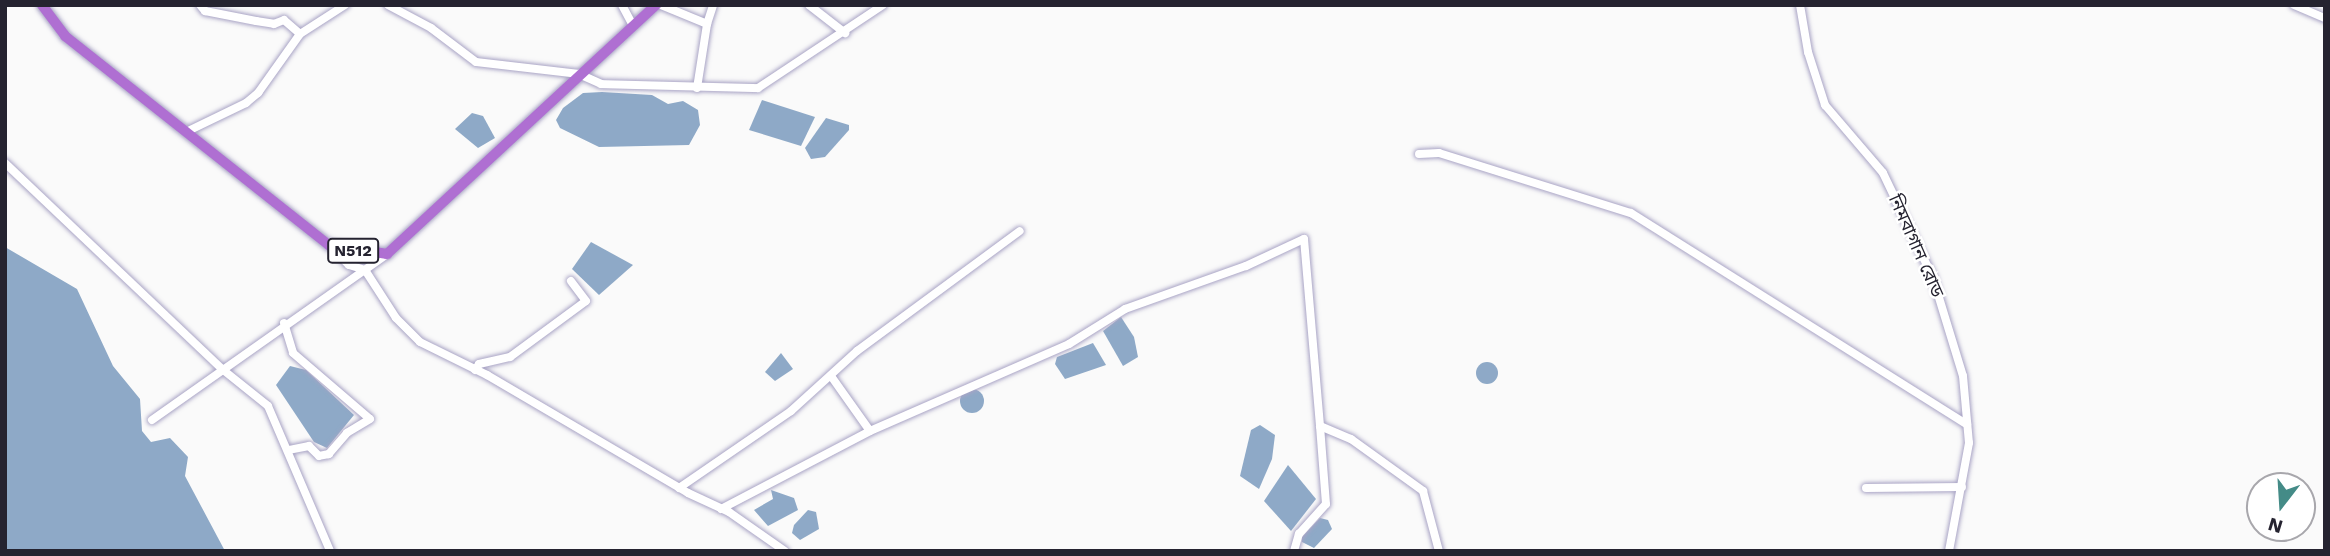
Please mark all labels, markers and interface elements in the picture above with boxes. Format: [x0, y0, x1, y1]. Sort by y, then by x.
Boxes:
street label: নিমবাগান রোড [1884, 191, 1948, 301]
road number: N512 [327, 238, 379, 264]
north arrow [2246, 472, 2316, 542]
text: N [2265, 513, 2285, 539]

